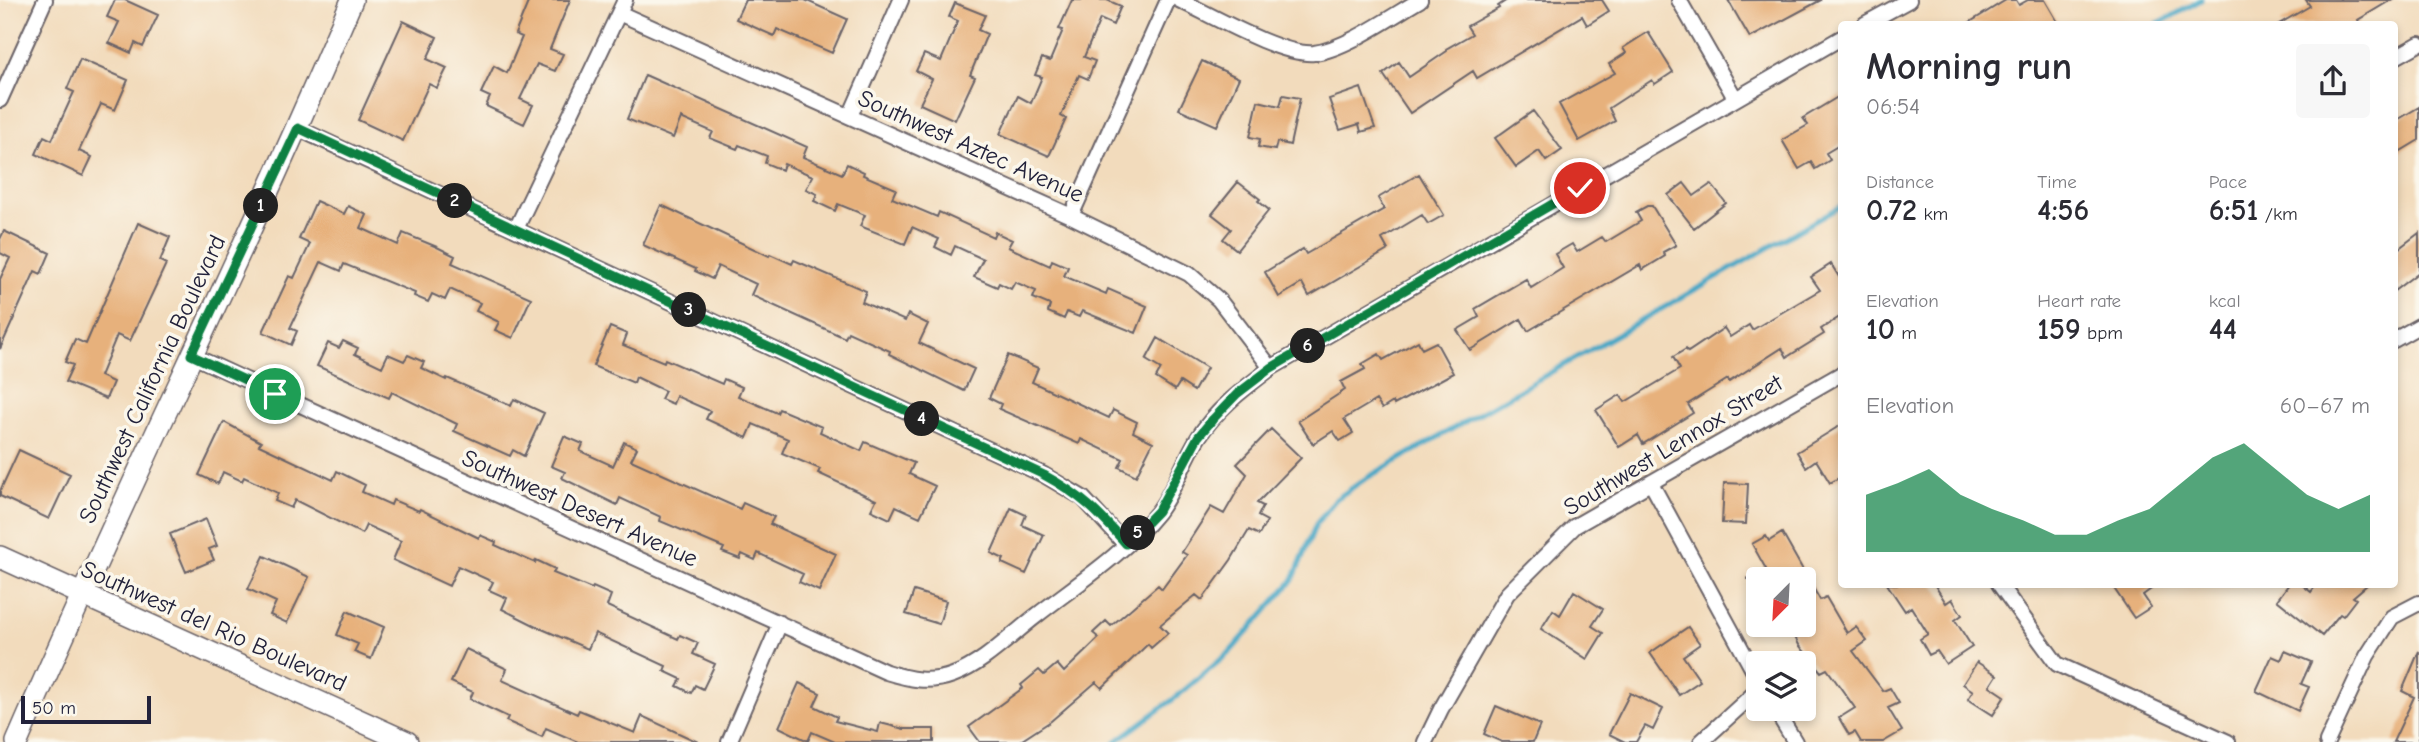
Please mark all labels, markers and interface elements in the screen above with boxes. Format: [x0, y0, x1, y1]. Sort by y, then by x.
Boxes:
button: share [2296, 44, 2370, 118]
text: Morning run [1866, 45, 2072, 89]
street label: Southwest Aztec Avenue [854, 84, 1088, 208]
text: 06:54 [1866, 93, 1920, 120]
pin [1550, 158, 1610, 218]
icon: check [1561, 169, 1599, 207]
text: Distance [1866, 171, 1934, 193]
text: Time [2037, 171, 2077, 193]
text: Pace [2209, 171, 2247, 193]
pin: 2 [438, 184, 472, 218]
pin: 1 [244, 188, 278, 224]
text: 2 [450, 189, 459, 211]
text: 0.72 [1866, 193, 1917, 228]
text: 4:56 [2037, 193, 2089, 228]
text: 6:51 [2209, 193, 2258, 228]
text: 1 [257, 194, 264, 216]
text: km [1917, 203, 1948, 225]
text: /km [2258, 203, 2298, 225]
street label: Southwest California Boulevard [73, 230, 231, 528]
text: Elevation [1866, 290, 1939, 312]
text: Heart rate [2037, 290, 2121, 312]
text: kcal [2209, 290, 2241, 312]
pin: 3 [672, 292, 706, 328]
text: 3 [684, 298, 693, 320]
text: 10 [1866, 312, 1895, 347]
text: 159 [2037, 312, 2081, 347]
text: 44 [2209, 312, 2237, 347]
text: m [1895, 322, 1917, 344]
text: bpm [2081, 322, 2123, 344]
pin: 6 [1290, 328, 1326, 364]
text: 6 [1303, 334, 1312, 356]
pin [245, 364, 305, 424]
street label: Southwest Lennox Street [1558, 368, 1789, 522]
icon: arrive [256, 375, 294, 413]
text: Elevation [1866, 392, 1954, 419]
text: 60–67 m [2280, 392, 2370, 419]
pin: 4 [904, 402, 940, 436]
text: 4 [917, 407, 926, 429]
street label: Southwest Desert Avenue [458, 443, 702, 573]
pin: 5 [1120, 516, 1156, 550]
text: 5 [1132, 521, 1143, 543]
street label: Southwest del Rio Boulevard [77, 555, 351, 697]
north arrow [1746, 567, 1816, 637]
map controls [1746, 567, 1816, 721]
button: layers [1746, 651, 1816, 721]
scale bar [21, 693, 150, 725]
text: 50 m [32, 697, 76, 719]

